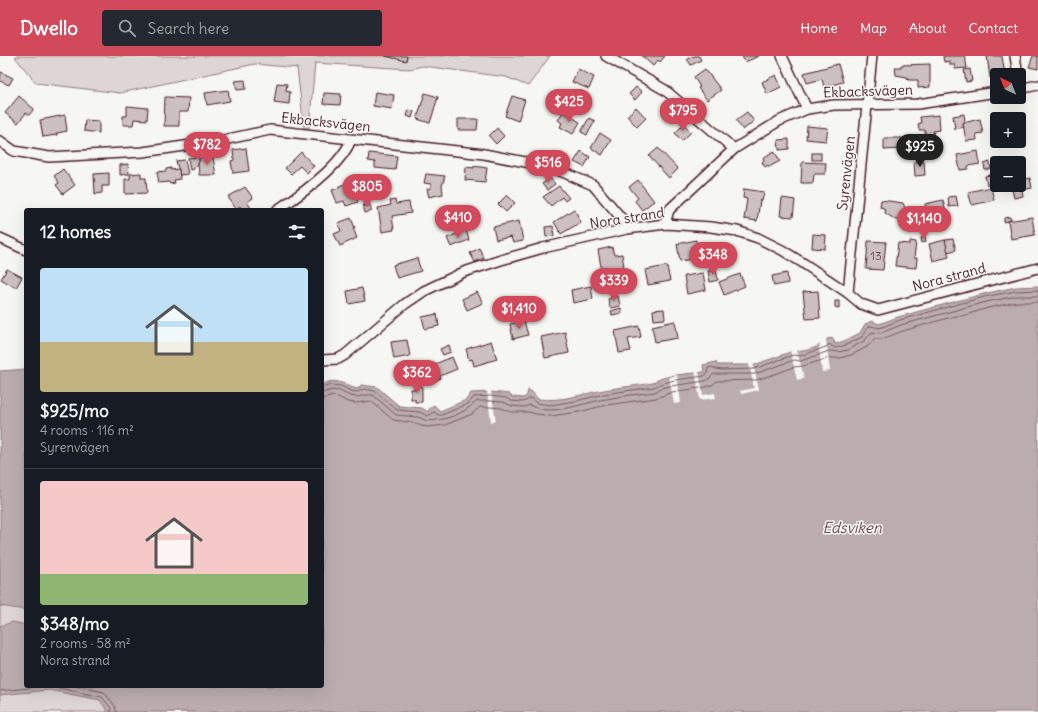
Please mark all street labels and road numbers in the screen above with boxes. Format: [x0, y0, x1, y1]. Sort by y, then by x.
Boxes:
street label: Ekbacksvägen [823, 80, 913, 102]
street label: Ekbacksvägen [280, 108, 372, 136]
street label: Syrenvägen [833, 135, 859, 211]
street label: Nora strand [588, 203, 666, 233]
street label: Nora strand [910, 259, 988, 295]

